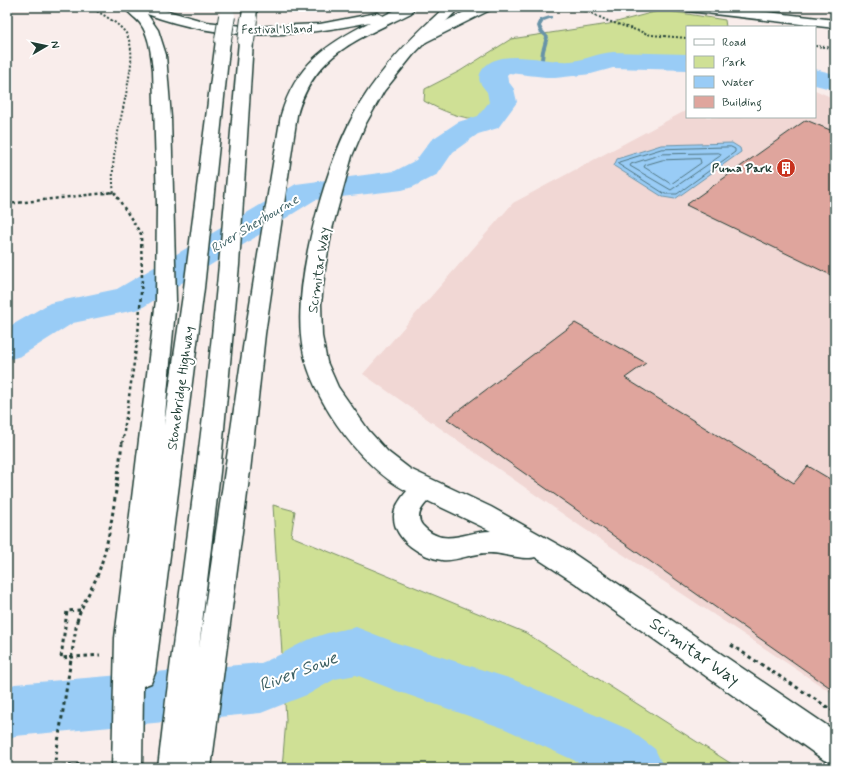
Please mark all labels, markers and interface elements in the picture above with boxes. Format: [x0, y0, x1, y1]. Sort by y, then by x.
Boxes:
street label: Festival Island [241, 21, 313, 39]
north arrow [26, 26, 66, 66]
legend [686, 26, 816, 118]
text: Road [722, 35, 746, 51]
text: N [47, 40, 62, 49]
text: Park [722, 55, 746, 71]
text: Water [722, 75, 754, 91]
text: Building [722, 95, 762, 112]
building icon: Puma Park [775, 157, 797, 179]
place label: Puma Park [712, 161, 772, 177]
water label: River Sherbourne [208, 191, 302, 257]
street label: Scimitar Way [304, 226, 334, 314]
street label: Stonebridge Highway [163, 325, 200, 451]
street label: Scimitar Way [644, 613, 744, 692]
water label: River Sowe [256, 646, 342, 698]

